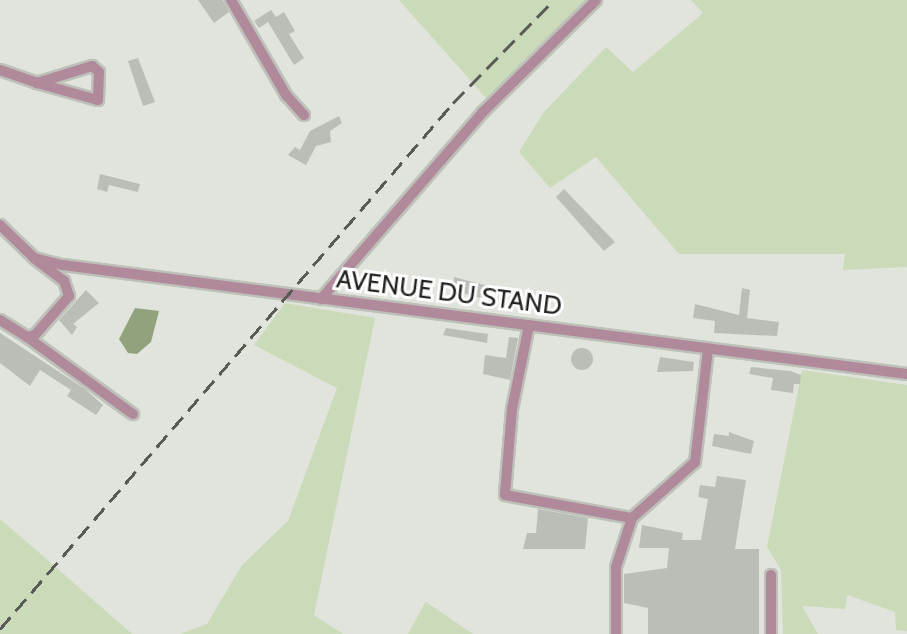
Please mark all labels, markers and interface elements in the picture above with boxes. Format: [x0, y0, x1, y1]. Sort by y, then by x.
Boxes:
street label: AVENUE DU STAND [335, 264, 563, 322]

